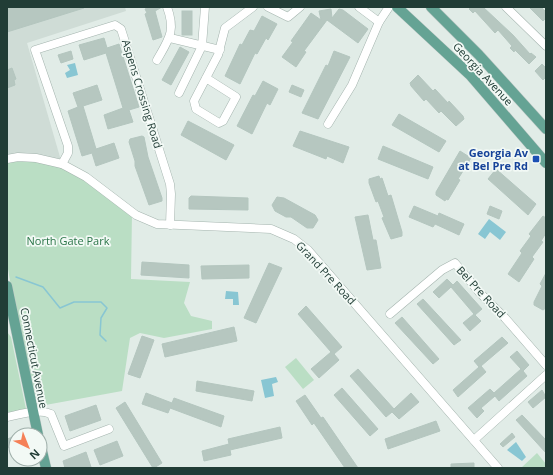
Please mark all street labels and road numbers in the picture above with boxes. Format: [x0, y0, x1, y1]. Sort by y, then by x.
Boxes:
street label: Aspens Crossing Road [119, 38, 166, 150]
street label: Georgia Avenue [450, 39, 517, 109]
street label: Grand Pre Road [293, 238, 360, 308]
street label: Bel Pre Road [454, 263, 509, 321]
street label: Connecticut Avenue [17, 306, 52, 410]

